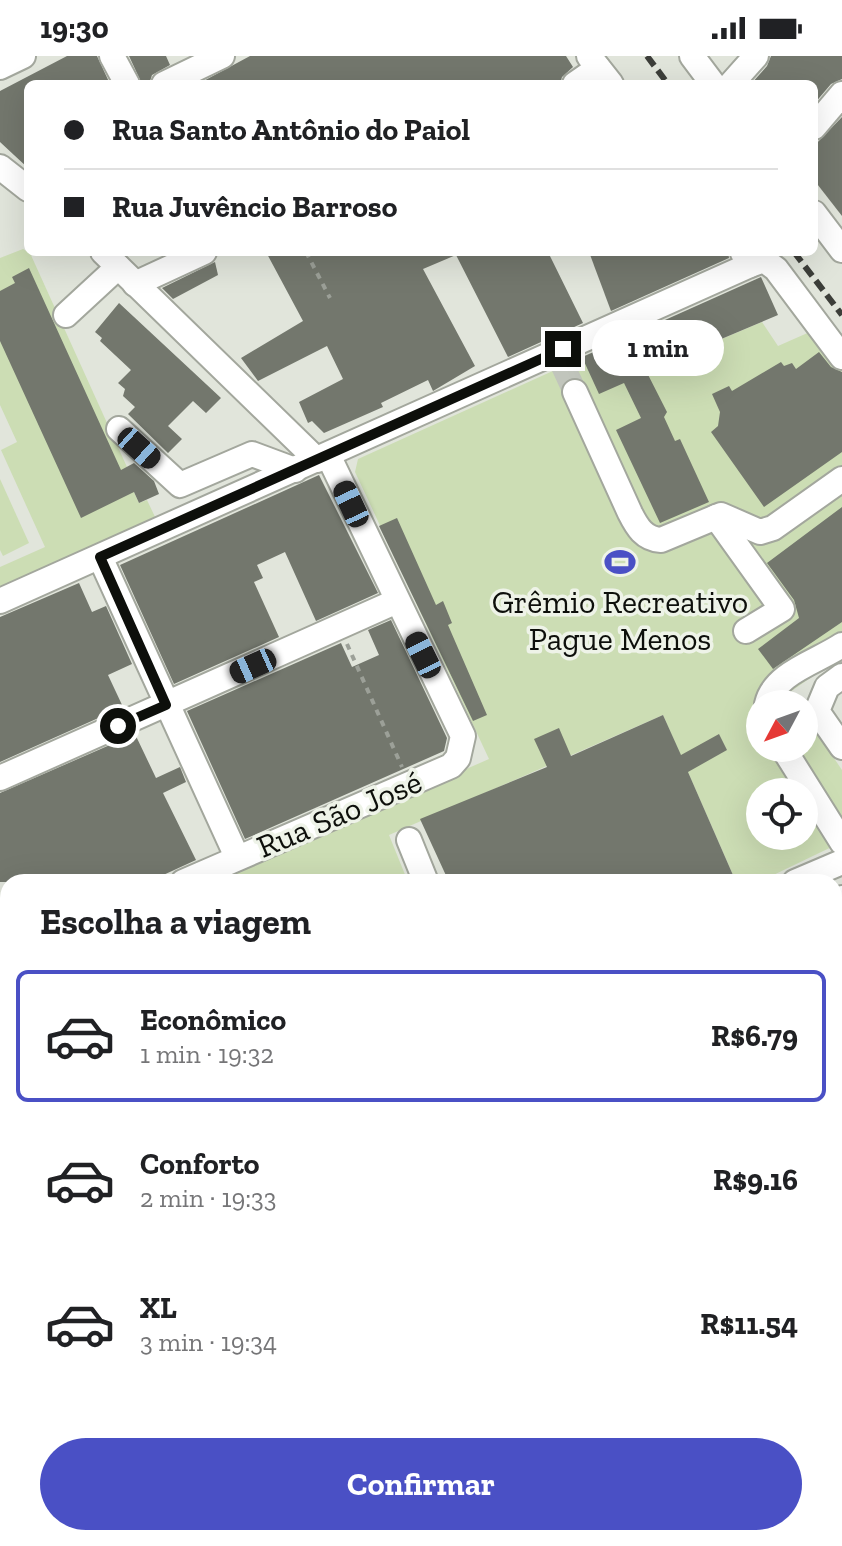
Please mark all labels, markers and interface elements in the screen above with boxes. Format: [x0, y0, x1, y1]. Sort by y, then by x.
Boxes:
text: 19:30 [40, 10, 109, 46]
text: Rua Santo Antônio do Paiol [112, 112, 470, 148]
text: Rua Juvêncio Barroso [112, 189, 397, 225]
callout: 1 min [591, 321, 723, 377]
route end [545, 331, 581, 367]
text: 1 min [627, 332, 689, 364]
car [113, 423, 165, 473]
car [330, 477, 372, 531]
sports icon: Grêmio Recreativo Pague Menos [603, 545, 637, 579]
place label: Grêmio Recreativo Pague Menos [492, 583, 748, 658]
car [402, 628, 444, 682]
car [226, 645, 280, 687]
north arrow [746, 690, 818, 762]
map controls [746, 690, 818, 850]
route start [100, 708, 136, 744]
street label: Rua São José [251, 762, 427, 866]
button: locate [746, 778, 818, 850]
text: Escolha a viagem [40, 900, 311, 943]
icon: car [44, 1000, 116, 1072]
text: Econômico [140, 1002, 286, 1038]
text: R$6.79 [711, 1018, 798, 1054]
text: 1 min · 19:32 [140, 1038, 274, 1070]
icon: car [44, 1144, 116, 1216]
text: Conforto [140, 1146, 259, 1182]
text: R$9.16 [713, 1162, 798, 1198]
text: 2 min · 19:33 [140, 1182, 276, 1214]
icon: car [44, 1288, 116, 1360]
text: XL [140, 1290, 177, 1326]
text: R$11.54 [700, 1306, 798, 1342]
text: 3 min · 19:34 [140, 1326, 277, 1358]
button: Confirmar [40, 1438, 802, 1530]

